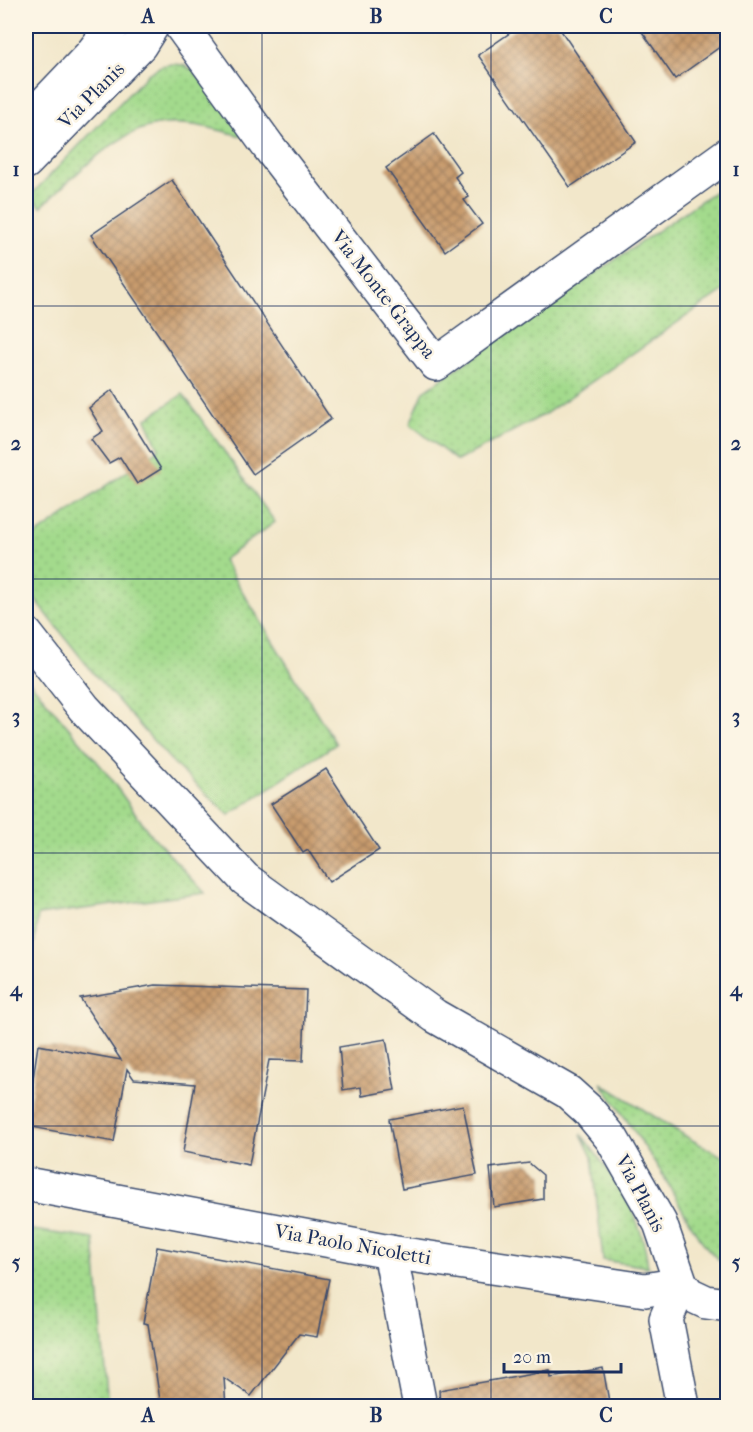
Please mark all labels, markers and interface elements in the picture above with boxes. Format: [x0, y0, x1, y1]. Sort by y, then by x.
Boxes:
text: A [140, 5, 156, 28]
text: B [369, 5, 383, 28]
text: C [599, 5, 613, 28]
street label: Via Planis [53, 57, 129, 134]
text: 1 [12, 158, 20, 181]
text: 1 [732, 158, 740, 181]
street label: Via Monte Grappa [326, 225, 441, 363]
text: 2 [11, 432, 21, 455]
text: 2 [731, 432, 741, 455]
text: 3 [12, 705, 20, 728]
text: 3 [732, 705, 740, 728]
text: 4 [9, 978, 23, 1002]
text: 4 [729, 978, 743, 1002]
street label: Via Planis [610, 1150, 670, 1236]
street label: Via Paolo Nicoletti [272, 1219, 433, 1270]
text: 5 [12, 1251, 21, 1274]
text: 5 [732, 1251, 741, 1274]
scale bar [504, 1336, 621, 1374]
text: 20 m [513, 1347, 551, 1368]
text: A [140, 1404, 156, 1427]
text: B [369, 1404, 383, 1427]
text: C [599, 1404, 613, 1427]

